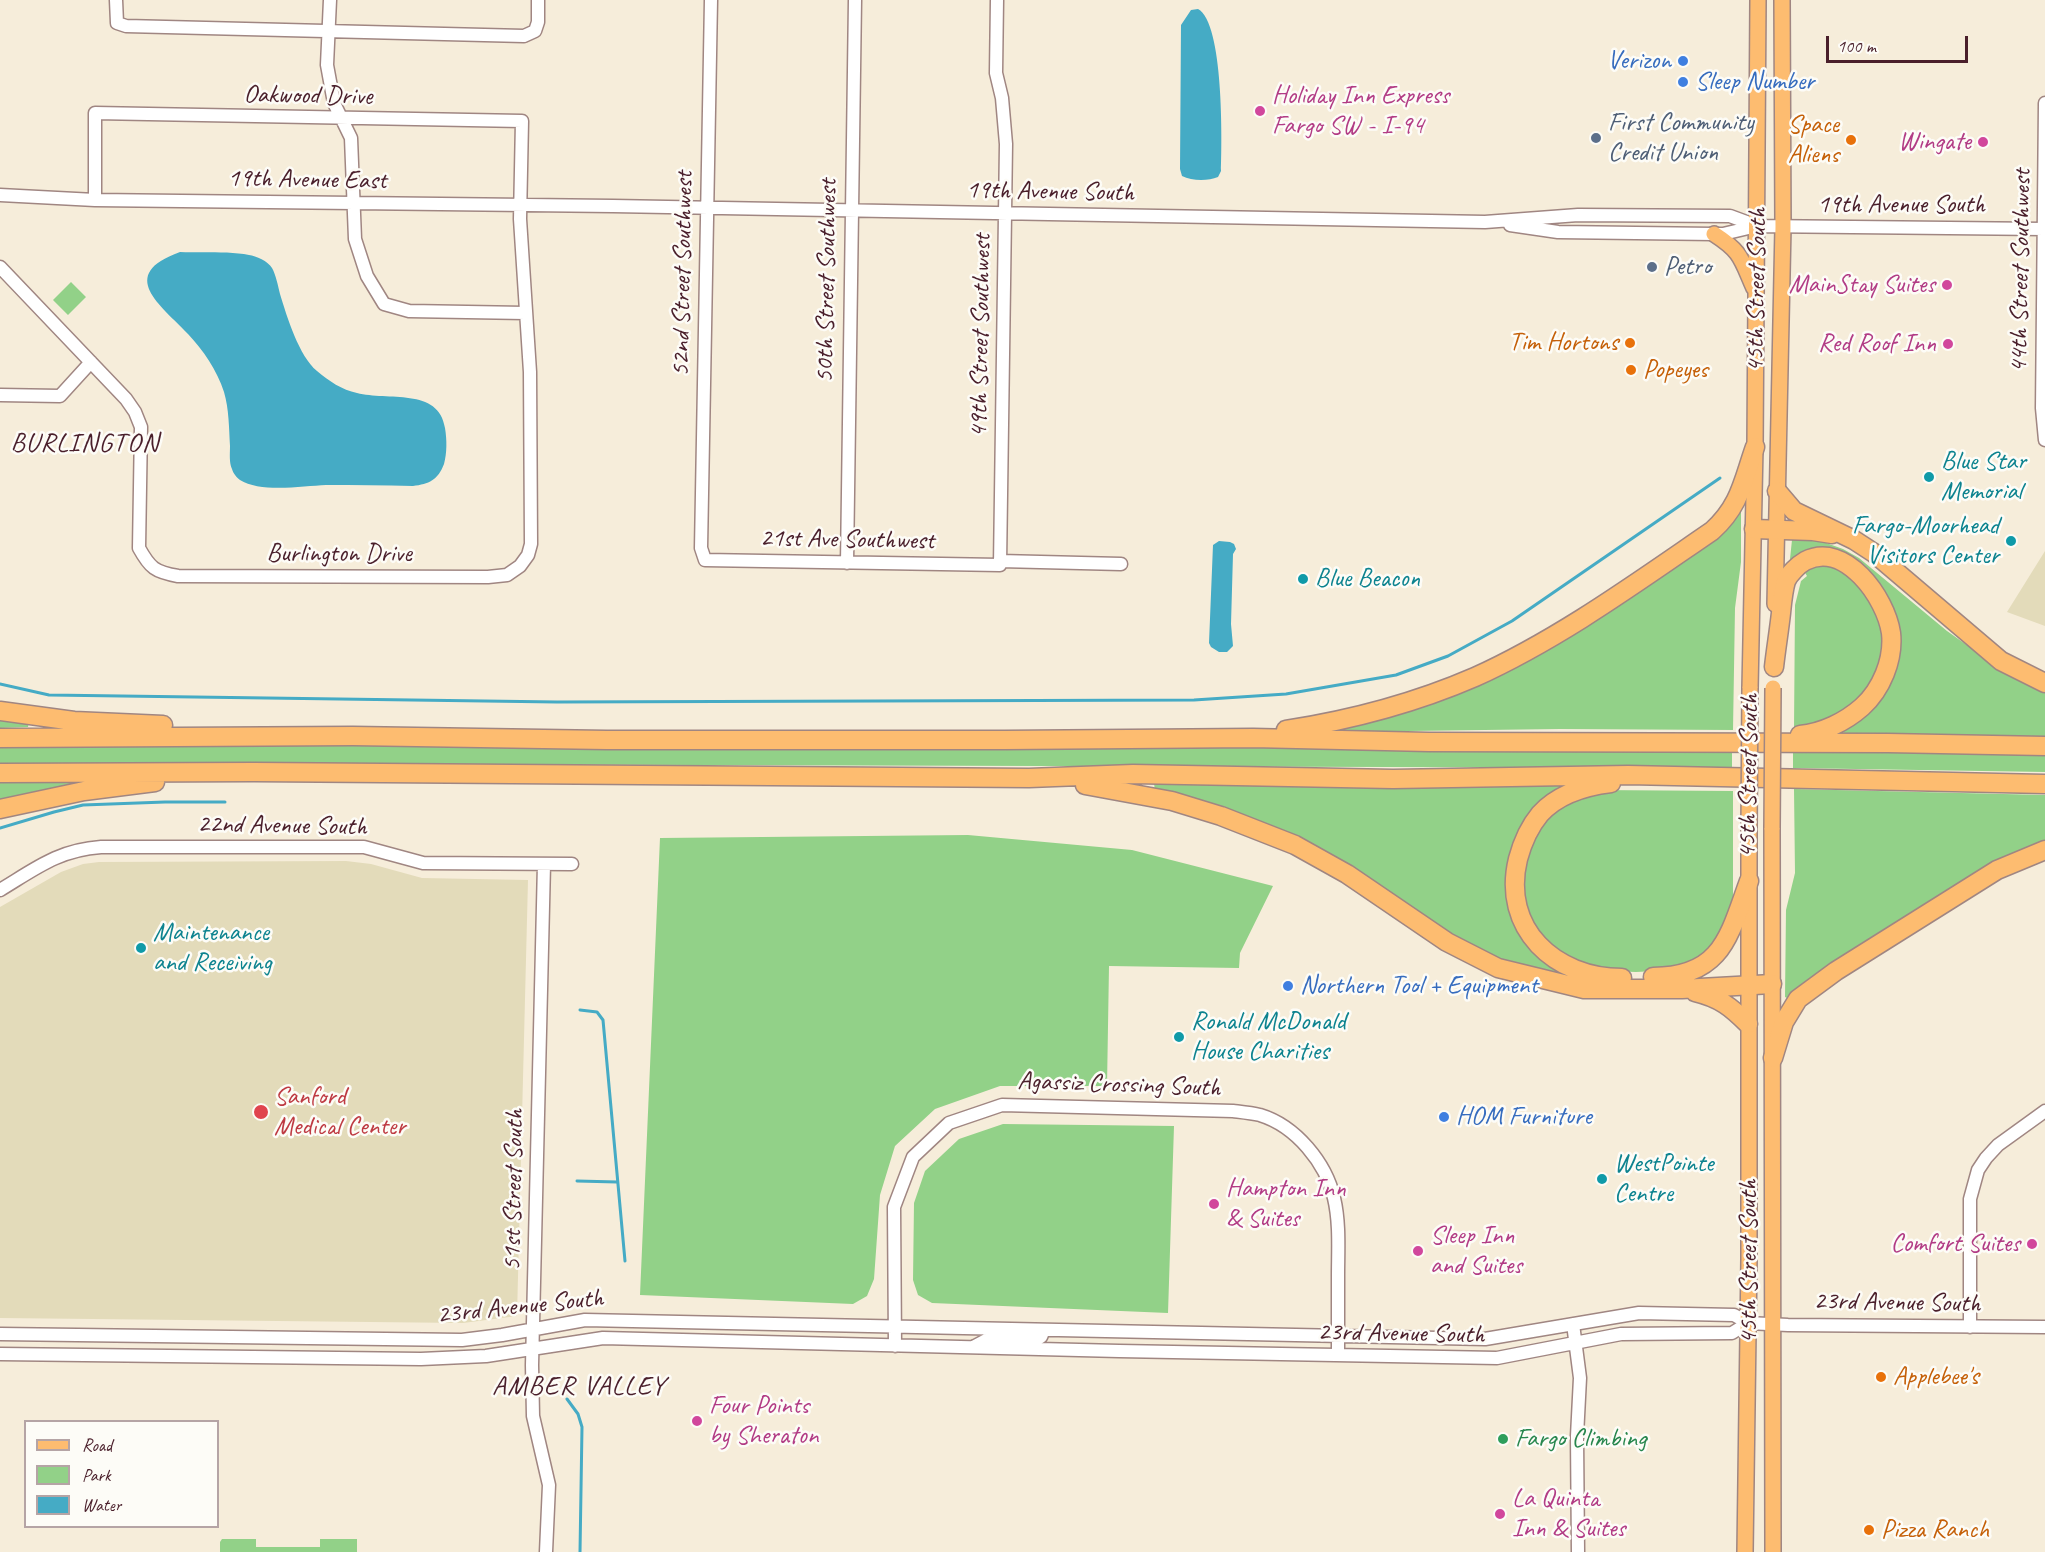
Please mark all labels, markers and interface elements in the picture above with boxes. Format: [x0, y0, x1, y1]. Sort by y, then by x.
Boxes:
scale bar [1829, 24, 1972, 62]
text: 100 m [1837, 35, 1876, 57]
place label: Verizon [1607, 45, 1671, 77]
marker: Verizon [1676, 54, 1690, 68]
place label: Sleep Number [1695, 66, 1814, 98]
marker: Sleep Number [1676, 75, 1690, 89]
street label: Oakwood Drive [243, 79, 373, 113]
place label: Holiday Inn Express Fargo SW - I-94 [1272, 80, 1449, 142]
marker: Holiday Inn Express Fargo SW - I-94 [1253, 104, 1267, 118]
place label: First Community Credit Union [1608, 107, 1754, 168]
place label: Space Aliens [1788, 109, 1839, 170]
place label: Wingate [1898, 126, 1971, 158]
marker: First Community Credit Union [1589, 131, 1603, 145]
marker: Space Aliens [1844, 133, 1858, 147]
marker: Wingate [1976, 135, 1990, 149]
street label: 19th Avenue East [227, 163, 387, 197]
street label: 44th Street Southwest [2004, 169, 2038, 373]
street label: 52nd Street Southwest [666, 171, 700, 377]
street label: 19th Avenue South [966, 175, 1134, 209]
street label: 50th Street Southwest [810, 179, 844, 383]
street label: 19th Avenue South [1817, 189, 1985, 221]
street label: 45th Street South [1740, 207, 1774, 373]
street label: 49th Street Southwest [964, 234, 998, 438]
place label: Petro [1664, 251, 1711, 283]
marker: Petro [1645, 260, 1659, 274]
place label: MainStay Suites [1789, 269, 1935, 301]
marker: MainStay Suites [1940, 278, 1954, 292]
place label: Tim Hortons [1509, 327, 1618, 359]
place label: Red Roof Inn [1818, 328, 1936, 360]
marker: Tim Hortons [1623, 336, 1637, 350]
marker: Red Roof Inn [1941, 337, 1955, 351]
place label: Popeyes [1643, 354, 1708, 386]
marker: Popeyes [1624, 363, 1638, 377]
district label: BURLINGTON [11, 428, 159, 460]
place label: Blue Star Memorial [1941, 446, 2026, 508]
marker: Blue Star Memorial [1922, 470, 1936, 484]
place label: Fargo-Moorhead Visitors Center [1852, 510, 1999, 572]
street label: 21st Ave Southwest [760, 523, 934, 557]
marker: Fargo-Moorhead Visitors Center [2004, 534, 2018, 548]
street label: Burlington Drive [266, 538, 412, 570]
place label: Blue Beacon [1315, 563, 1420, 595]
marker: Blue Beacon [1296, 572, 1310, 586]
street label: 45th Street South [1732, 693, 1766, 859]
street label: 22nd Avenue South [197, 809, 367, 843]
place label: Maintenance and Receiving [153, 917, 272, 978]
marker: Maintenance and Receiving [134, 941, 148, 955]
place label: Northern Tool + Equipment [1300, 970, 1538, 1002]
marker: Northern Tool + Equipment [1281, 979, 1295, 993]
place label: Ronald McDonald House Charities [1191, 1006, 1346, 1068]
marker: Ronald McDonald House Charities [1172, 1030, 1186, 1044]
street label: Agassiz Crossing South [1017, 1066, 1221, 1104]
place label: Sanford Medical Center [274, 1081, 406, 1142]
place label: HOM Furniture [1456, 1101, 1592, 1133]
marker: Sanford Medical Center [252, 1103, 270, 1121]
street label: 51st Street South [497, 1109, 531, 1271]
marker: HOM Furniture [1437, 1110, 1451, 1124]
place label: WestPointe Centre [1614, 1148, 1713, 1210]
marker: WestPointe Centre [1595, 1172, 1609, 1186]
place label: Hampton Inn & Suites [1226, 1173, 1346, 1234]
street label: 45th Street South [1733, 1180, 1765, 1344]
marker: Hampton Inn & Suites [1207, 1197, 1221, 1211]
place label: Sleep Inn and Suites [1430, 1220, 1522, 1282]
place label: Comfort Suites [1890, 1228, 2020, 1260]
marker: Comfort Suites [2025, 1237, 2039, 1251]
marker: Sleep Inn and Suites [1411, 1244, 1425, 1258]
street label: 23rd Avenue South [435, 1283, 605, 1331]
street label: 23rd Avenue South [1813, 1286, 1981, 1320]
street label: 23rd Avenue South [1317, 1317, 1485, 1351]
place label: Applebee's [1893, 1361, 1979, 1393]
marker: Applebee's [1874, 1370, 1888, 1384]
district label: AMBER VALLEY [493, 1371, 665, 1403]
place label: Four Points by Sheraton [709, 1390, 818, 1452]
marker: Four Points by Sheraton [690, 1414, 704, 1428]
legend [24, 1420, 219, 1528]
place label: Fargo Climbing [1515, 1423, 1646, 1455]
marker: Fargo Climbing [1496, 1432, 1510, 1446]
text: Road [82, 1434, 112, 1456]
text: Park [82, 1464, 111, 1486]
place label: La Quinta Inn & Suites [1512, 1483, 1625, 1544]
text: Water [82, 1494, 121, 1516]
marker: La Quinta Inn & Suites [1493, 1507, 1507, 1521]
place label: Pizza Ranch [1881, 1514, 1989, 1546]
marker: Pizza Ranch [1862, 1523, 1876, 1537]

